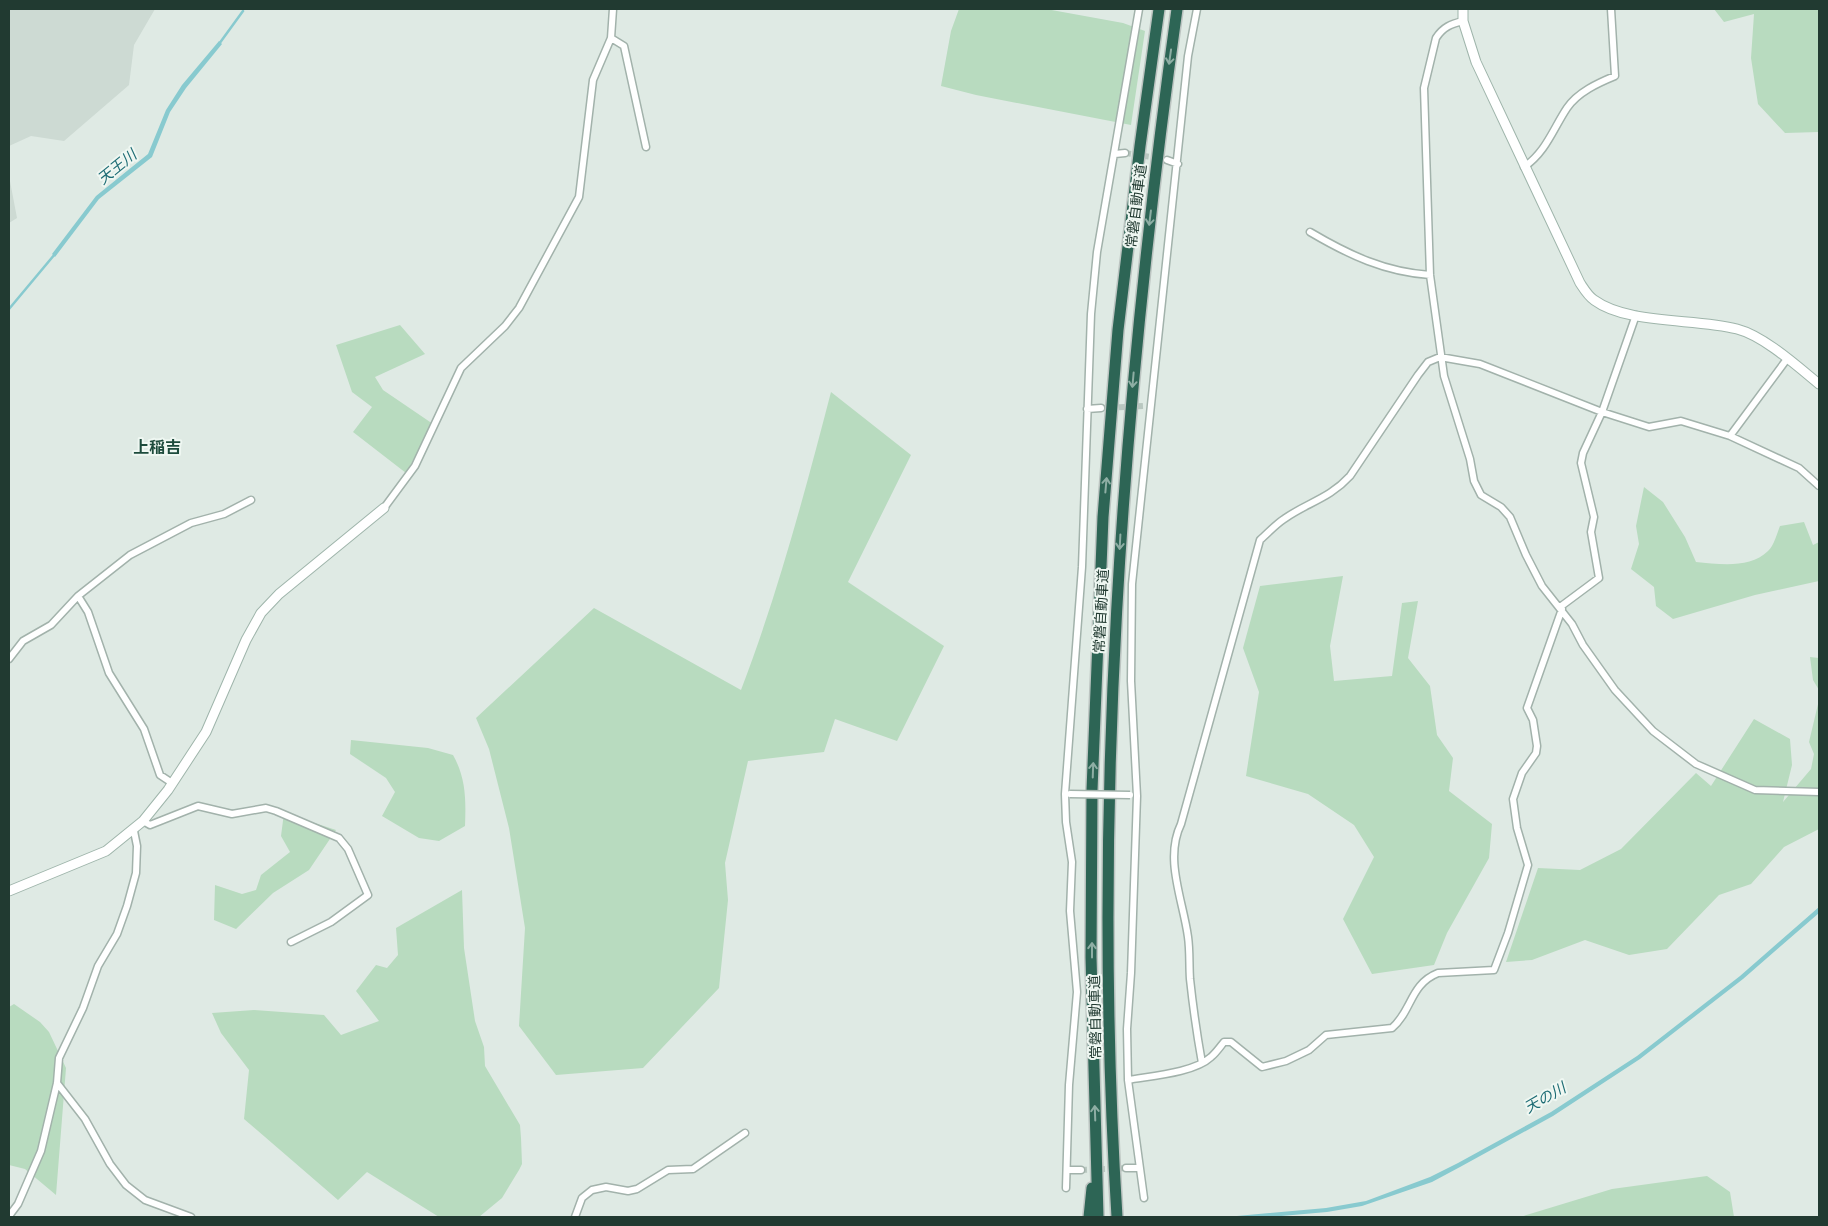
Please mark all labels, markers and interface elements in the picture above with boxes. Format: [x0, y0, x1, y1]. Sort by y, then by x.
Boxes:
one-way arrow [1165, 49, 1175, 65]
water label: 天王川 [93, 144, 142, 188]
street label: 常磐自動車道 [1122, 163, 1149, 249]
one-way arrow [1145, 210, 1155, 226]
one-way arrow [1128, 371, 1137, 387]
district label: 上稲吉 [133, 437, 181, 457]
one-way arrow [1101, 478, 1110, 494]
one-way arrow [1115, 533, 1124, 549]
street label: 常磐自動車道 [1090, 569, 1111, 653]
one-way arrow [1088, 762, 1098, 778]
one-way arrow [1087, 942, 1097, 958]
street label: 常磐自動車道 [1085, 975, 1104, 1059]
water label: 天の川 [1521, 1077, 1571, 1117]
one-way arrow [1090, 1105, 1100, 1121]

